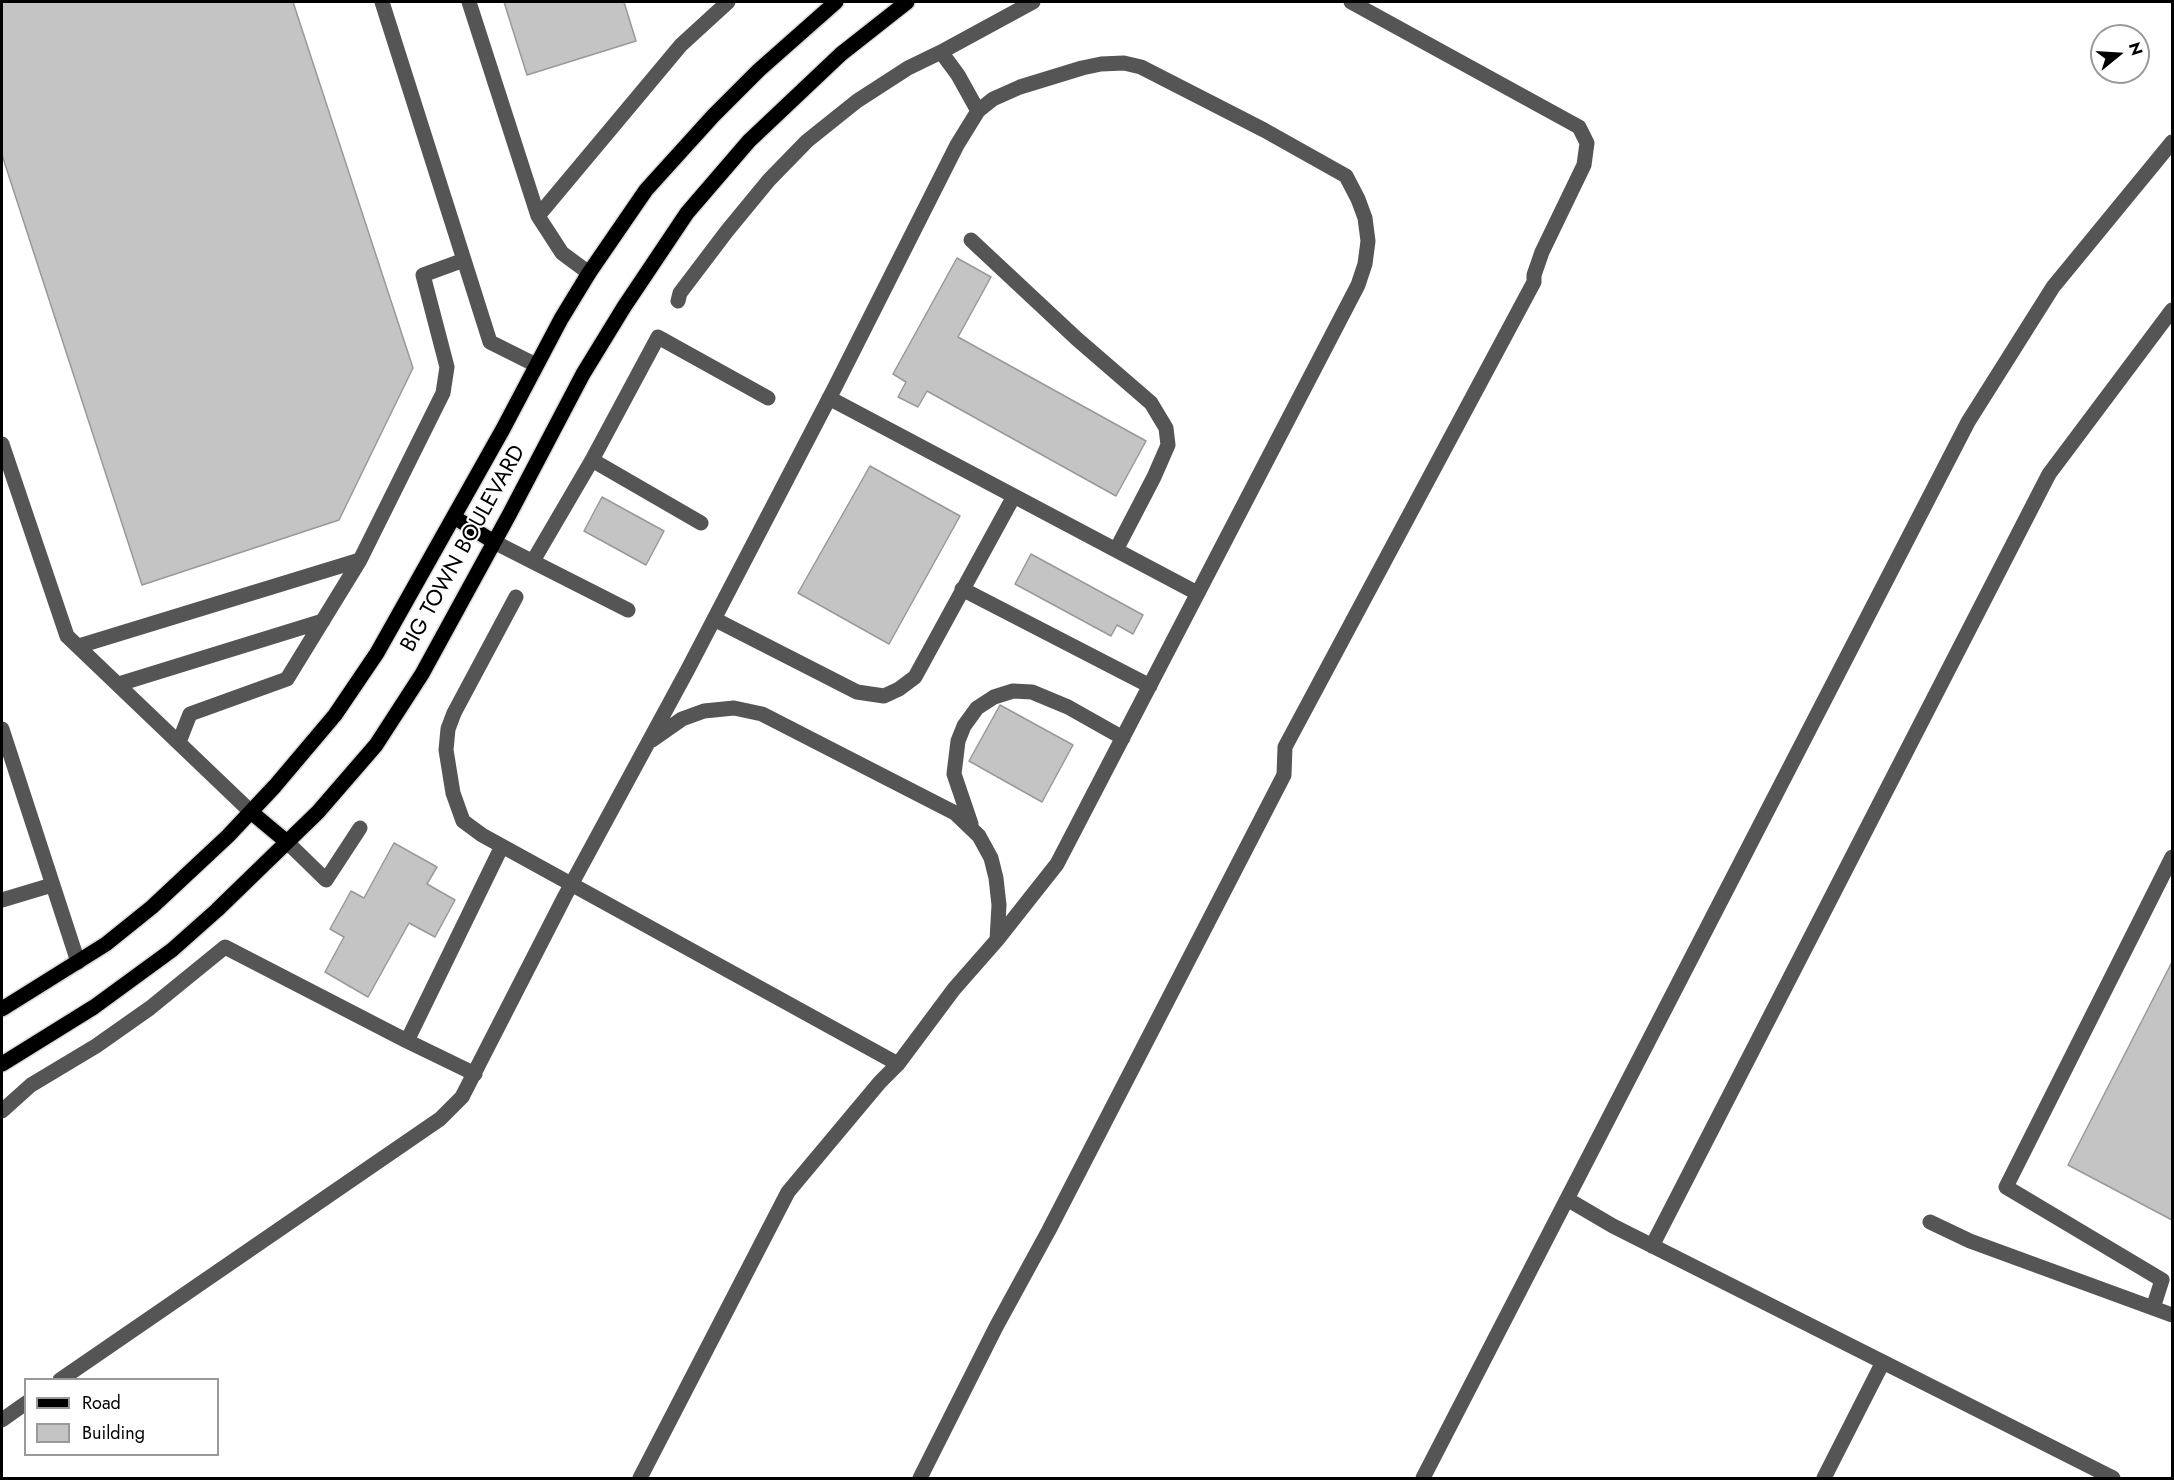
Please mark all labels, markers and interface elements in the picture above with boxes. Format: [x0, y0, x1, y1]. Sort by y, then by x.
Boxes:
north arrow [2090, 24, 2150, 84]
text: N [2123, 39, 2149, 59]
street label: BIG TOWN BOULEVARD [396, 441, 532, 657]
legend [24, 1378, 219, 1456]
text: Road [82, 1390, 121, 1416]
text: Building [82, 1420, 145, 1446]

